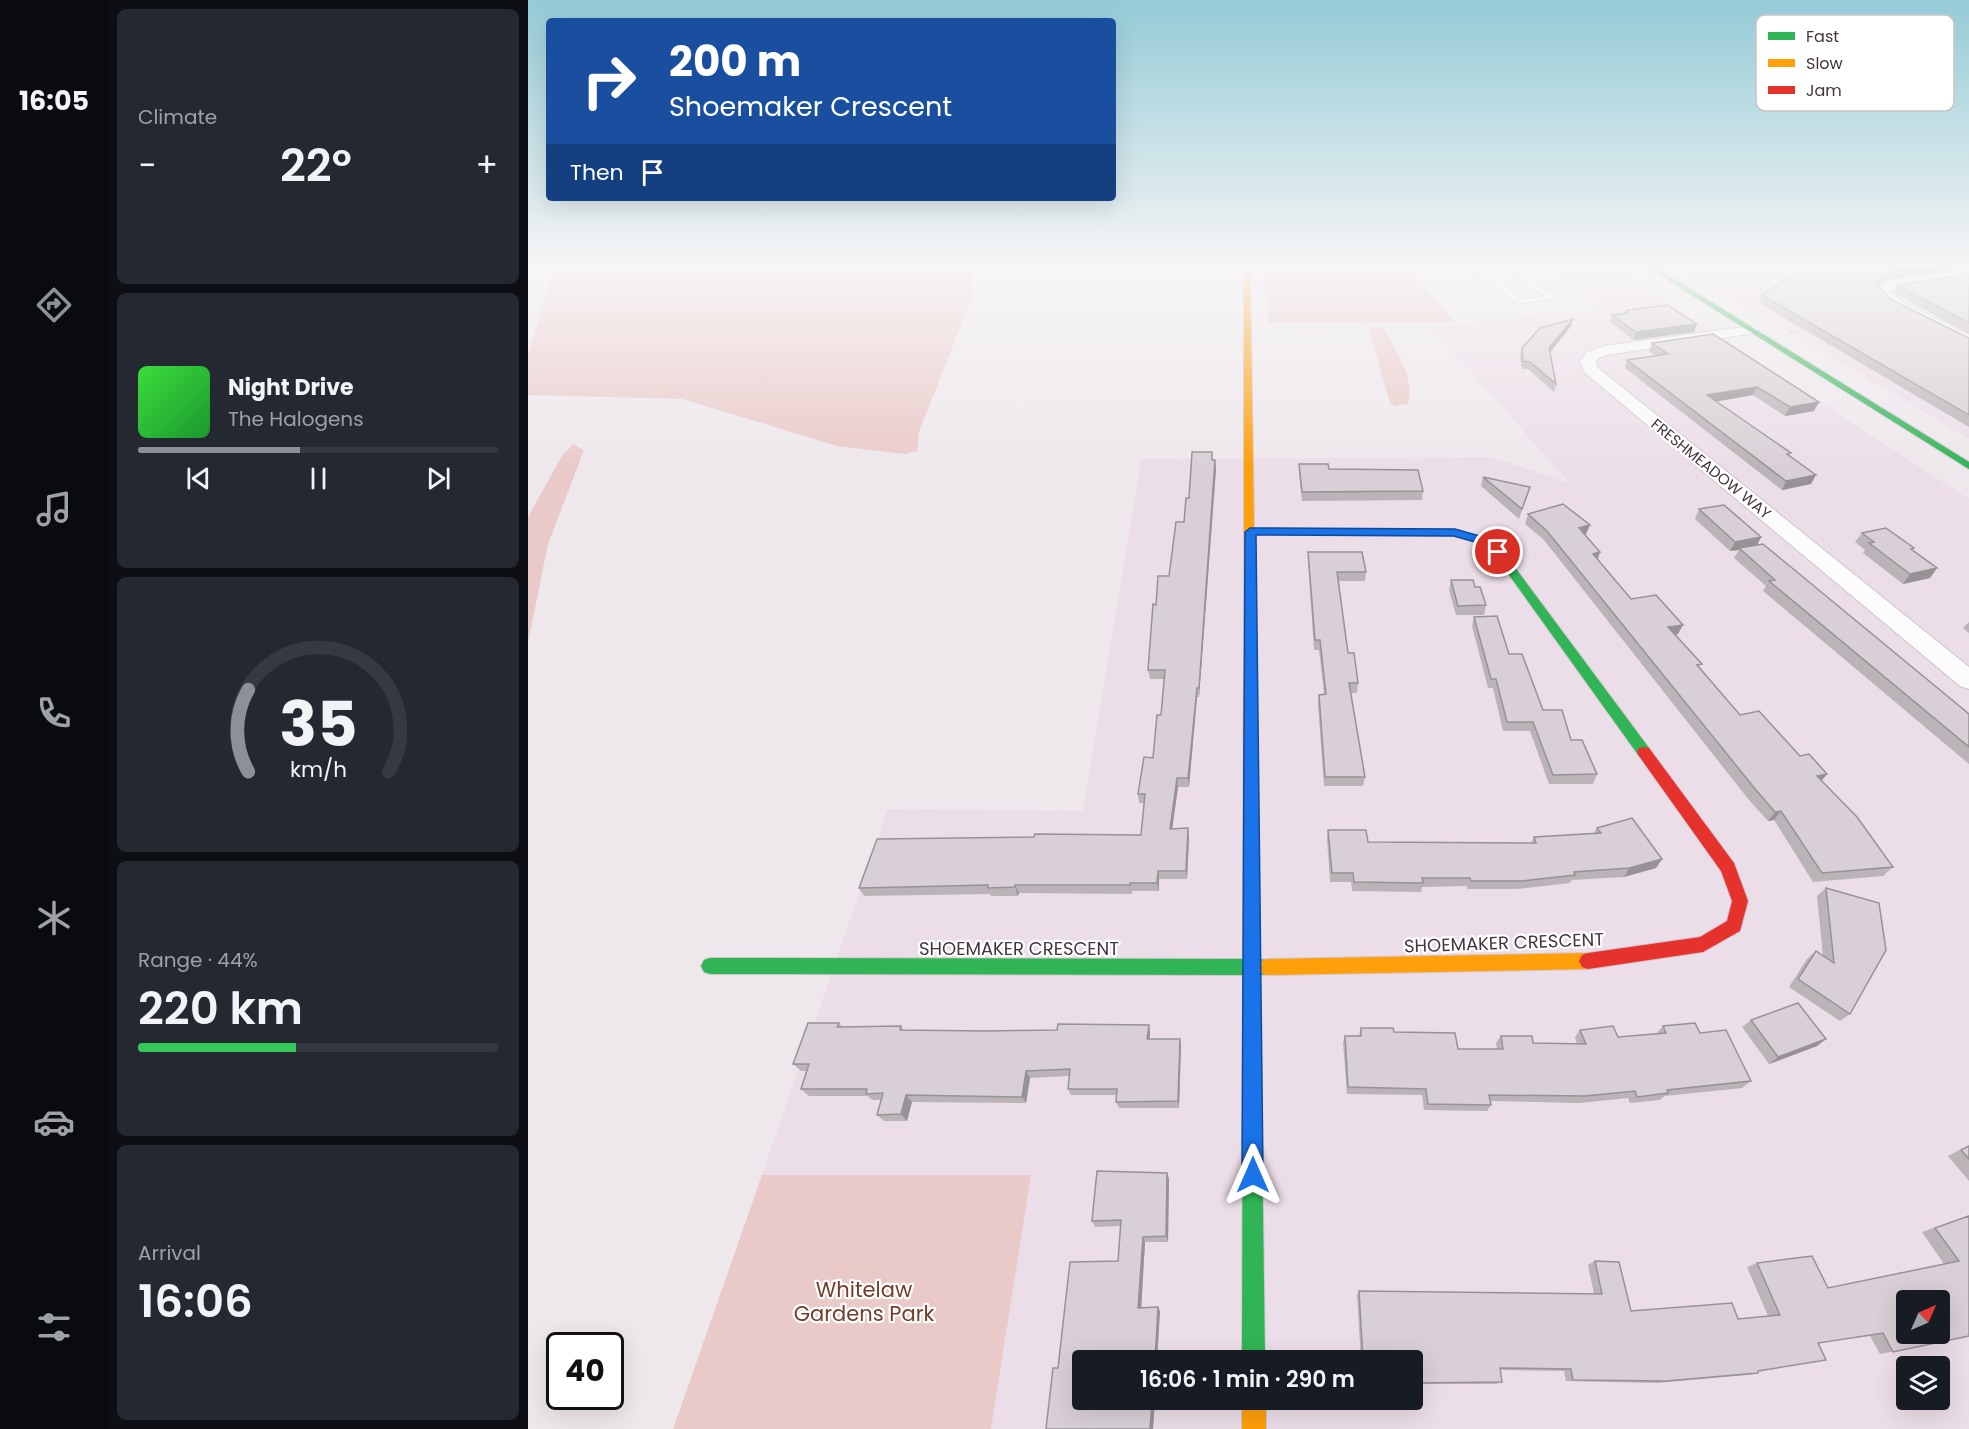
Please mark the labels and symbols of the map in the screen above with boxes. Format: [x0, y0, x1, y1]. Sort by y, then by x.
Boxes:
legend [1756, 15, 1954, 111]
text: Fast [1806, 25, 1839, 48]
text: Slow [1806, 52, 1843, 75]
text: Jam [1806, 79, 1842, 102]
street label: FRESHMEADOW WAY [1647, 414, 1776, 524]
pin [1472, 526, 1523, 577]
street label: SHOEMAKER CRESCENT [1404, 927, 1605, 958]
street label: SHOEMAKER CRESCENT [919, 936, 1119, 961]
position arrow [1221, 1143, 1285, 1207]
park label: Whitelaw Gardens Park [794, 1275, 934, 1328]
north arrow [1896, 1290, 1950, 1344]
speed limit sign: 40 [546, 1332, 624, 1410]

